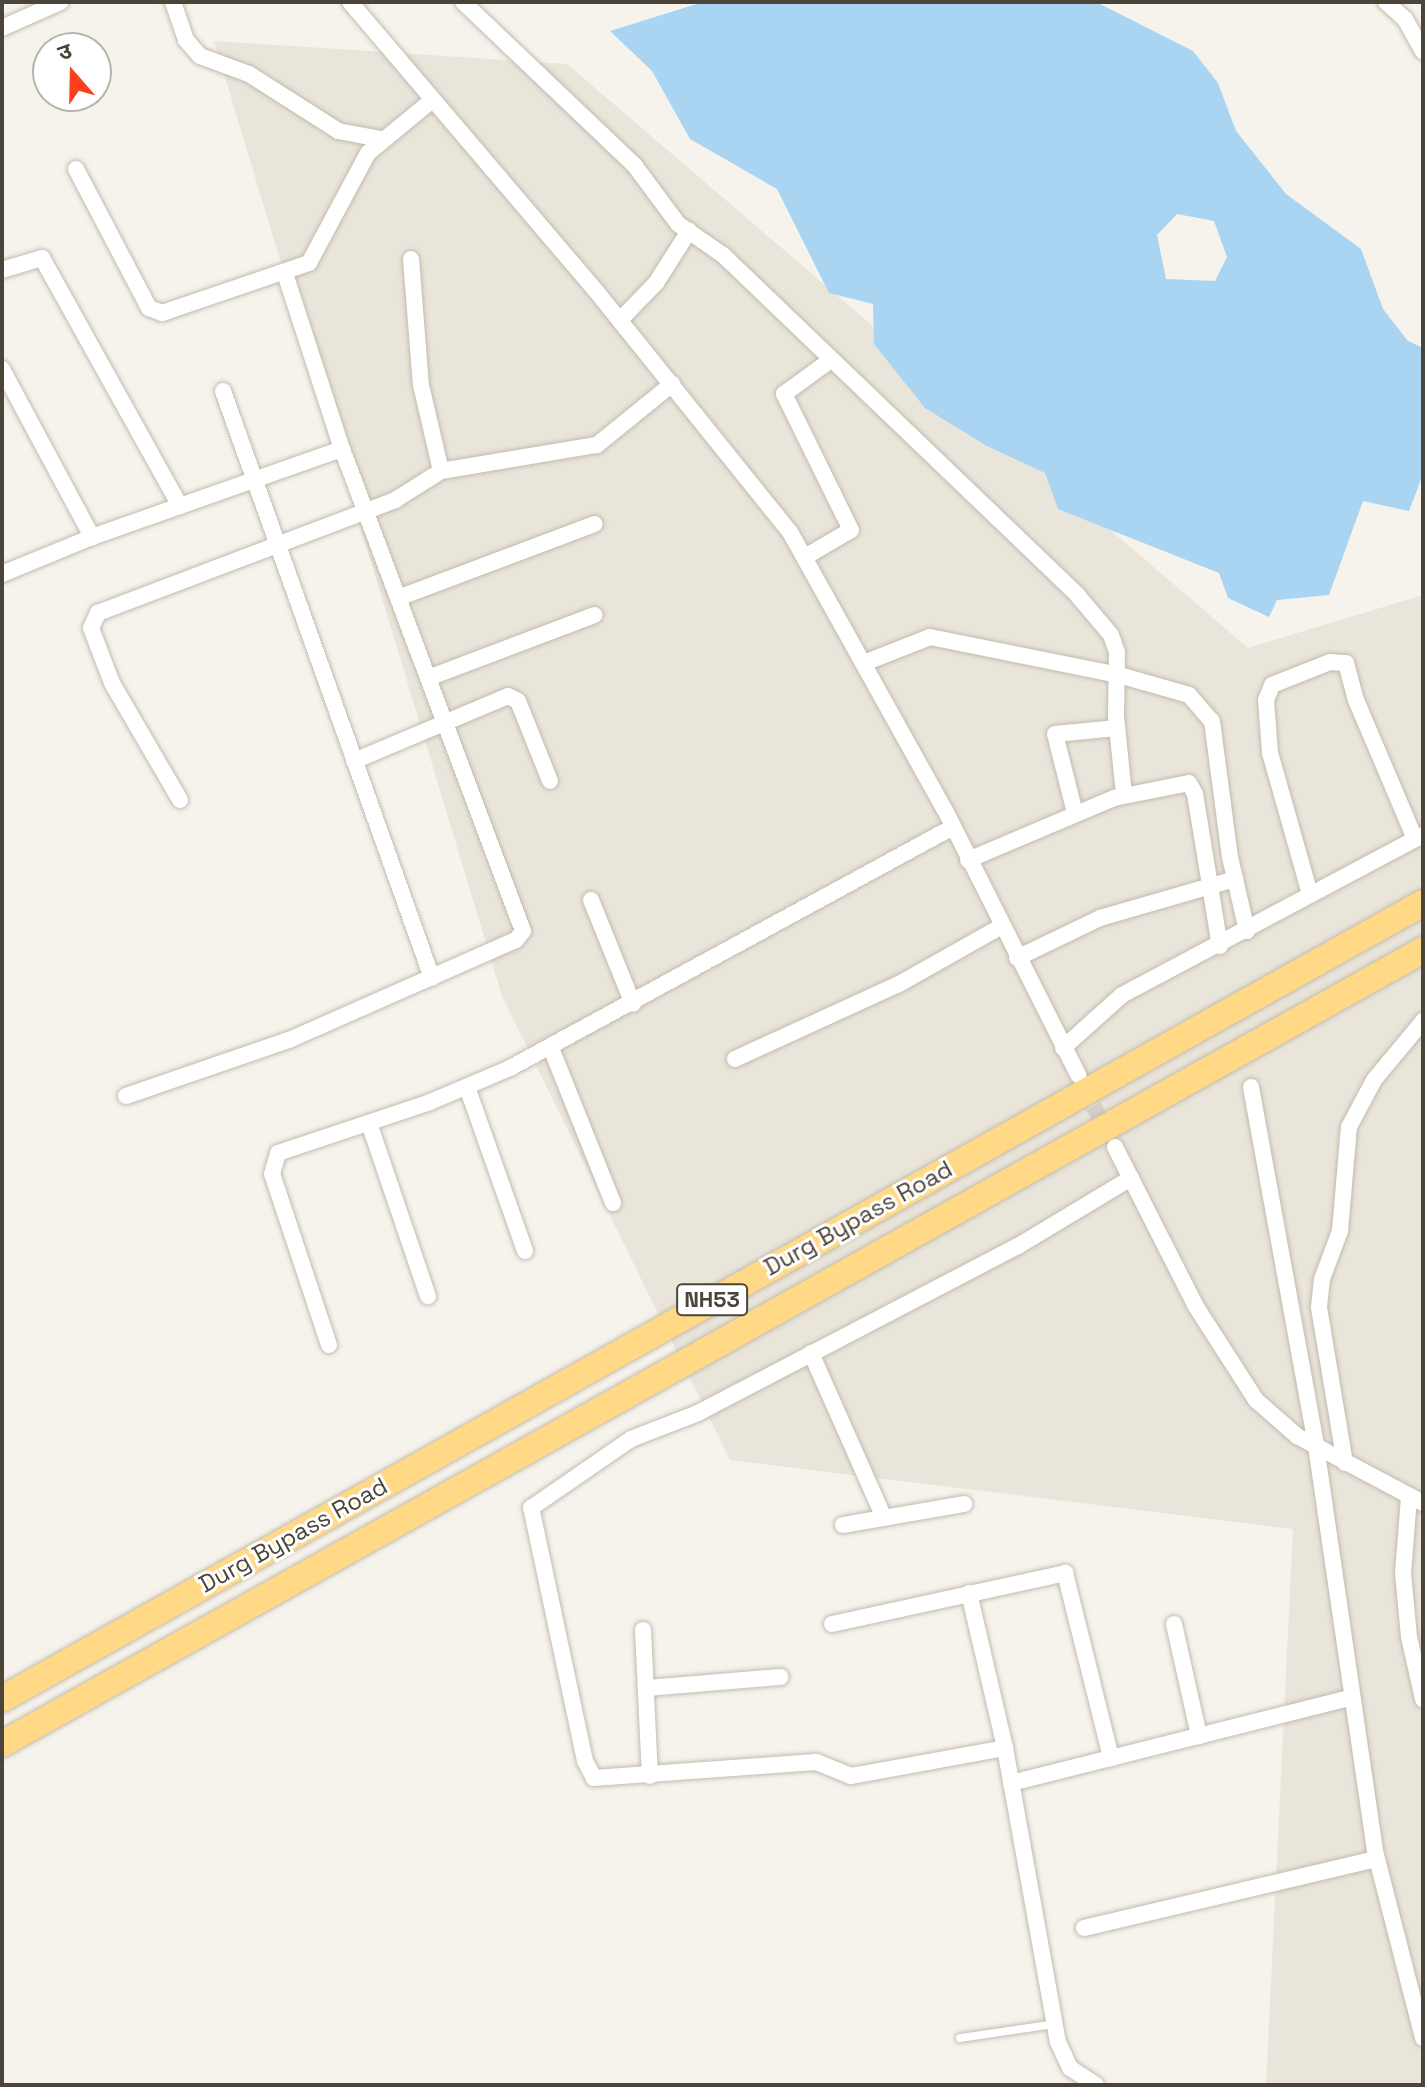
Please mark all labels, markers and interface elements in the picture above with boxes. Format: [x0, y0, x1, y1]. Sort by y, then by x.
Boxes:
north arrow [32, 32, 112, 112]
text: उ [54, 36, 75, 67]
street label: Durg Bypass Road [759, 1154, 957, 1282]
road number: NH53 [676, 1282, 748, 1318]
street label: Durg Bypass Road [194, 1471, 392, 1599]

